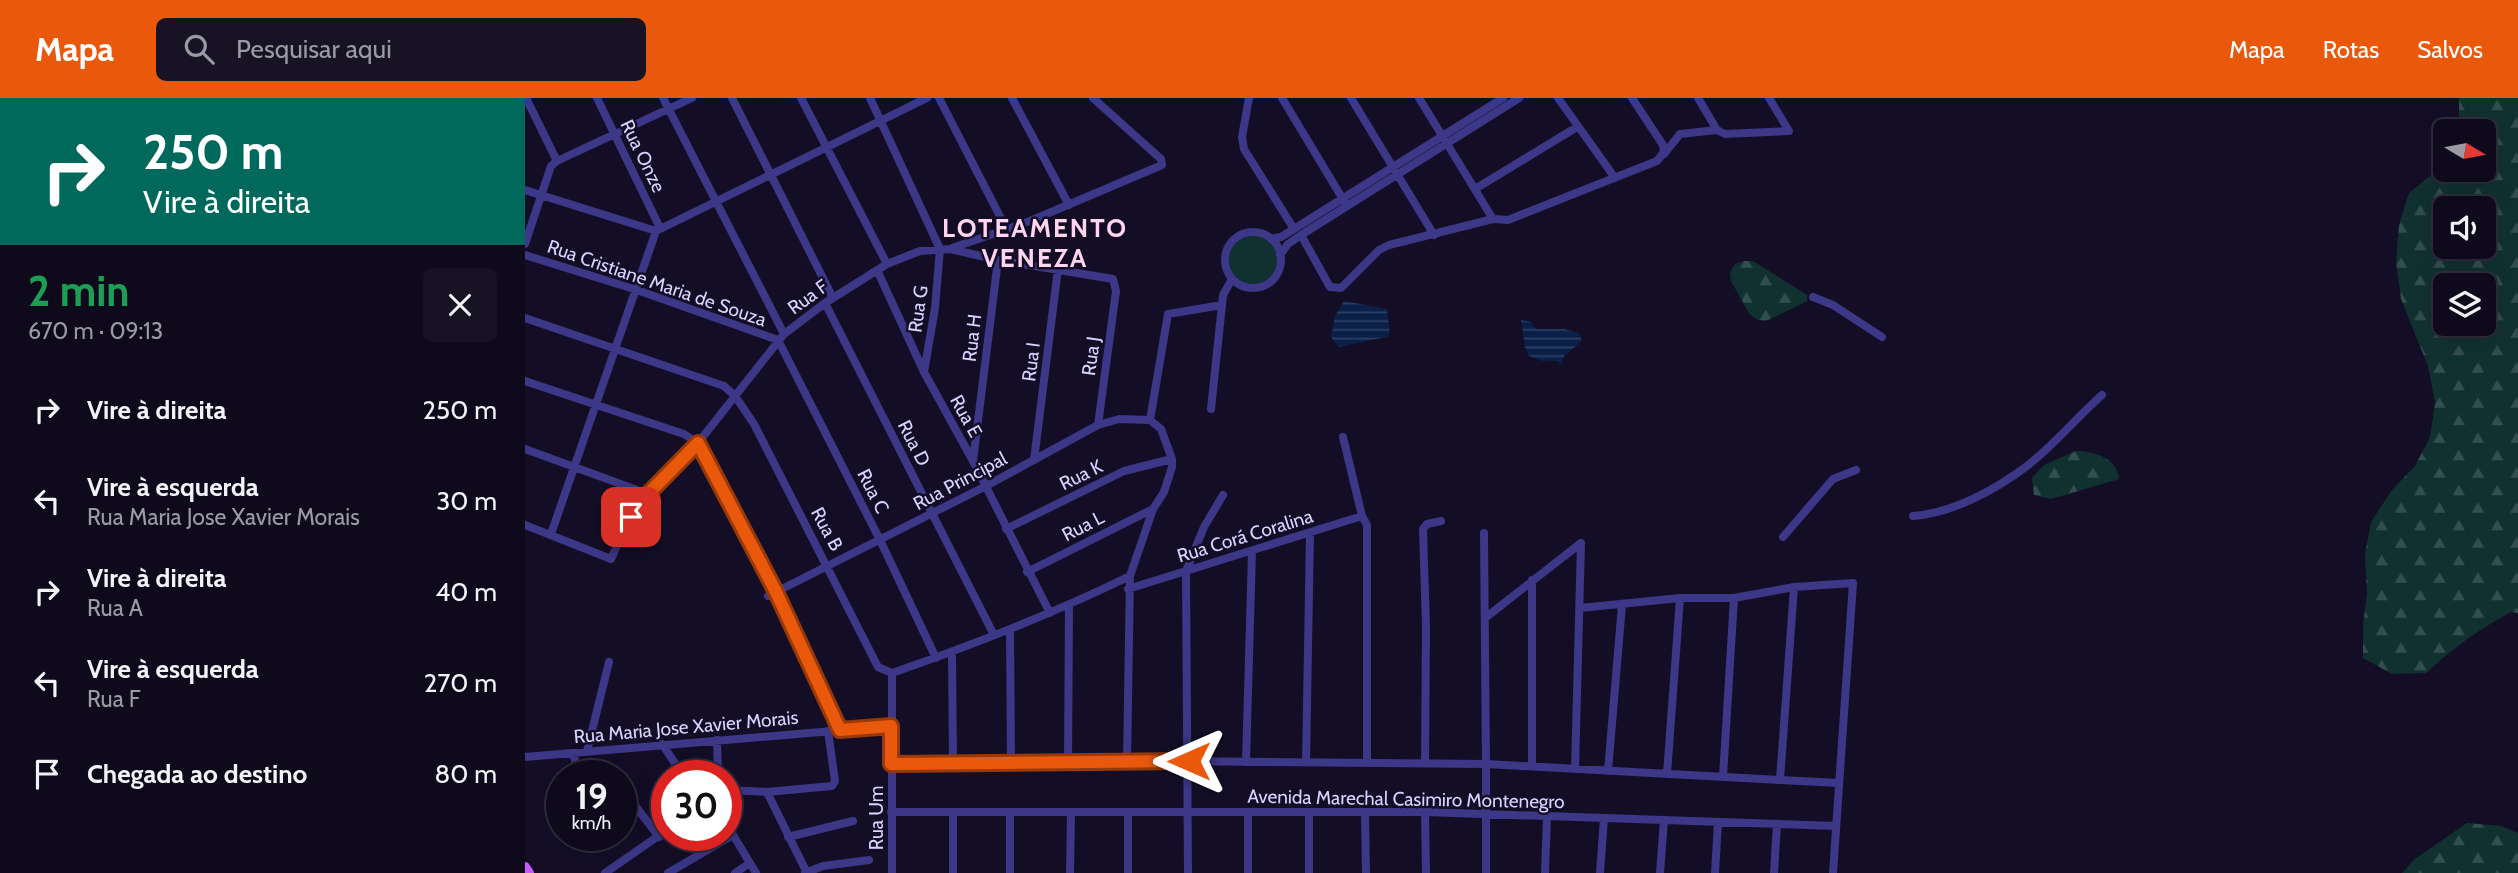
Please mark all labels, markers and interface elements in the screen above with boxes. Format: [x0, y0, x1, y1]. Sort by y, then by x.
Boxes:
search box [156, 18, 646, 81]
text: Mapa [35, 29, 114, 69]
icon: search [180, 30, 218, 68]
text: Pesquisar aqui [236, 33, 392, 65]
text: Mapa [2229, 35, 2285, 64]
text: Rotas [2323, 35, 2379, 64]
text: Salvos [2417, 35, 2483, 64]
street label: Rua Onze [616, 116, 671, 196]
north arrow [2433, 119, 2495, 182]
map controls [2433, 119, 2496, 336]
text: 250 m [143, 122, 283, 181]
icon: right [28, 126, 119, 217]
text: Vire à direita [143, 182, 310, 221]
button: sound [2433, 196, 2496, 259]
district label: LOTEAMENTO VENEZA [942, 212, 1128, 274]
street label: Rua Cristiane Maria de Souza [544, 235, 770, 331]
text: 2 min [28, 265, 129, 317]
button: close [423, 268, 497, 342]
button: layers [2433, 273, 2496, 336]
street label: Rua F [783, 275, 833, 319]
street label: Rua G [903, 284, 933, 334]
street label: Rua H [958, 313, 986, 363]
text: 670 m · 09:13 [28, 317, 163, 345]
street label: Rua J [1077, 335, 1105, 377]
street label: Rua I [1017, 341, 1045, 383]
icon: right [28, 391, 66, 429]
street label: Rua E [945, 391, 987, 441]
text: Vire à direita [87, 394, 227, 426]
text: 250 m [423, 394, 497, 426]
street label: Rua D [893, 416, 935, 470]
street label: Rua Principal [909, 446, 1011, 515]
street label: Rua K [1056, 455, 1107, 495]
street label: Rua C [852, 465, 894, 517]
text: Vire à esquerda [87, 471, 259, 503]
icon: left [28, 482, 66, 520]
text: 30 m [436, 485, 497, 517]
pin [601, 487, 661, 547]
icon: arrive [612, 498, 650, 536]
text: Rua Maria Jose Xavier Morais [87, 503, 360, 531]
street label: Rua B [806, 503, 848, 555]
street label: Rua Corá Coralina [1174, 504, 1316, 568]
street label: Rua L [1058, 506, 1108, 546]
text: Vire à direita [87, 562, 227, 594]
icon: right [28, 573, 66, 611]
text: 40 m [435, 576, 497, 608]
text: Rua A [87, 594, 143, 622]
text: Vire à esquerda [87, 653, 259, 685]
icon: left [28, 664, 66, 702]
text: 270 m [424, 667, 497, 699]
text: Rua F [87, 685, 141, 713]
street label: Rua Maria Jose Xavier Morais [573, 706, 799, 748]
position arrow [1152, 724, 1226, 798]
icon: arrive [28, 755, 66, 793]
text: Chegada ao destino [87, 758, 307, 790]
text: 80 m [434, 758, 497, 790]
speed limit sign: 30 [651, 760, 742, 851]
text: 19 [575, 775, 608, 818]
street label: Avenida Marechal Casimiro Montenegro [1247, 785, 1565, 813]
street label: Rua Um [865, 786, 888, 850]
text: km/h [572, 812, 611, 834]

